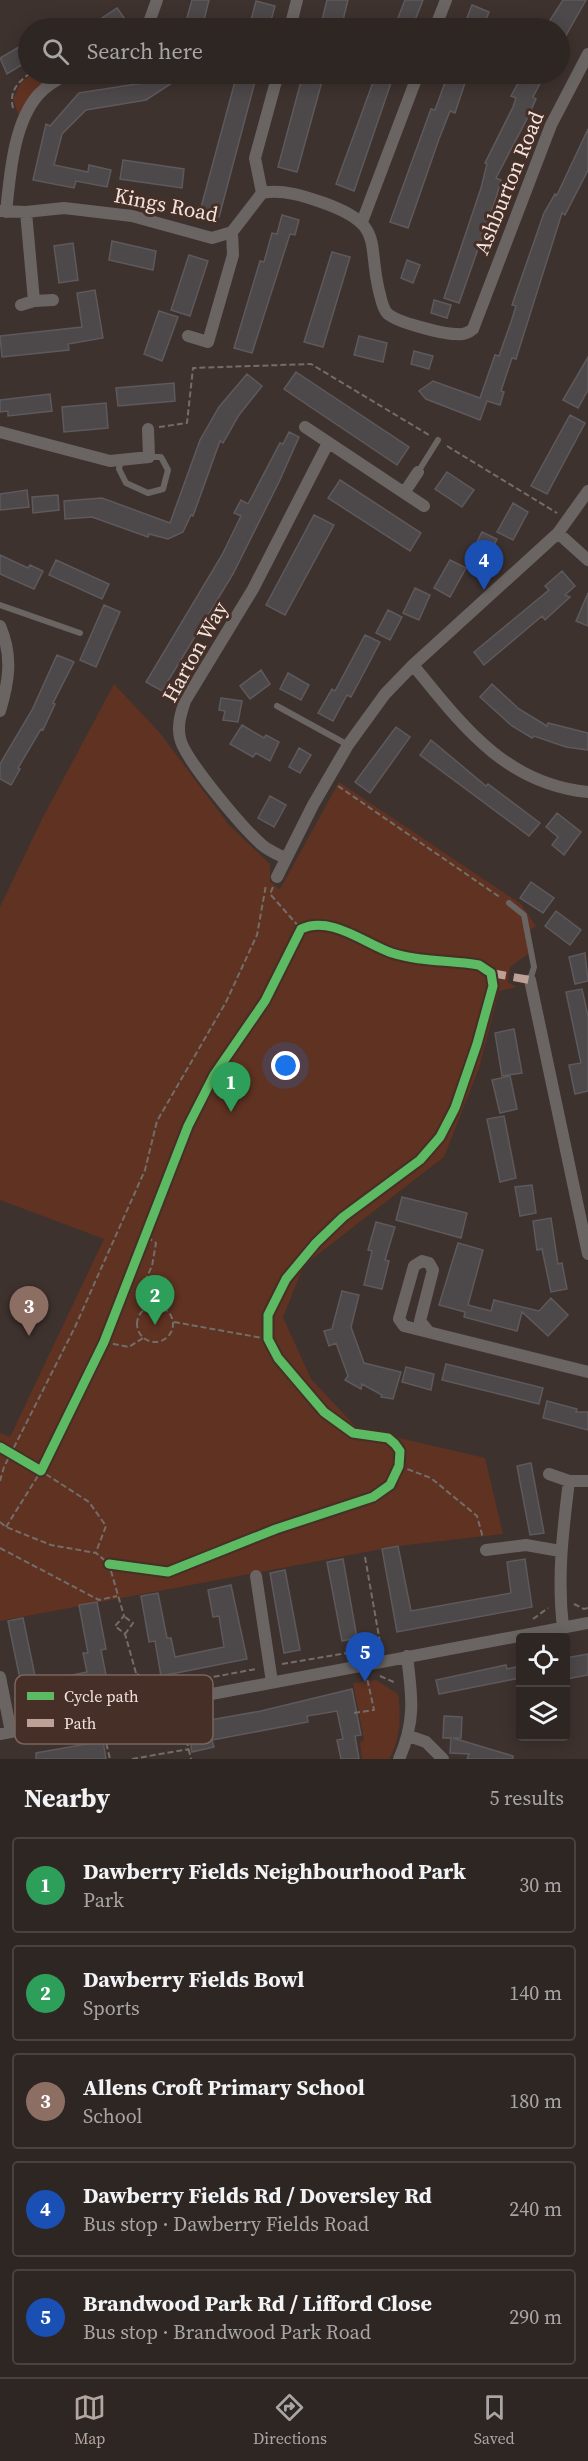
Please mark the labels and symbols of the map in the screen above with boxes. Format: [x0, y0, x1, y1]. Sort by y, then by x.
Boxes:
street label: Ashburton Road [467, 107, 551, 259]
street label: Kings Road [112, 180, 221, 229]
pin: 4 [464, 540, 504, 590]
street label: Harton Way [155, 596, 234, 707]
your location [271, 1051, 300, 1080]
pin: 1 [212, 1062, 250, 1112]
pin: 2 [136, 1276, 174, 1325]
pin: 3 [9, 1286, 48, 1336]
pin: 5 [346, 1632, 385, 1682]
legend [15, 1675, 213, 1744]
text: Cycle path [64, 1685, 139, 1707]
text: Path [64, 1712, 97, 1734]

